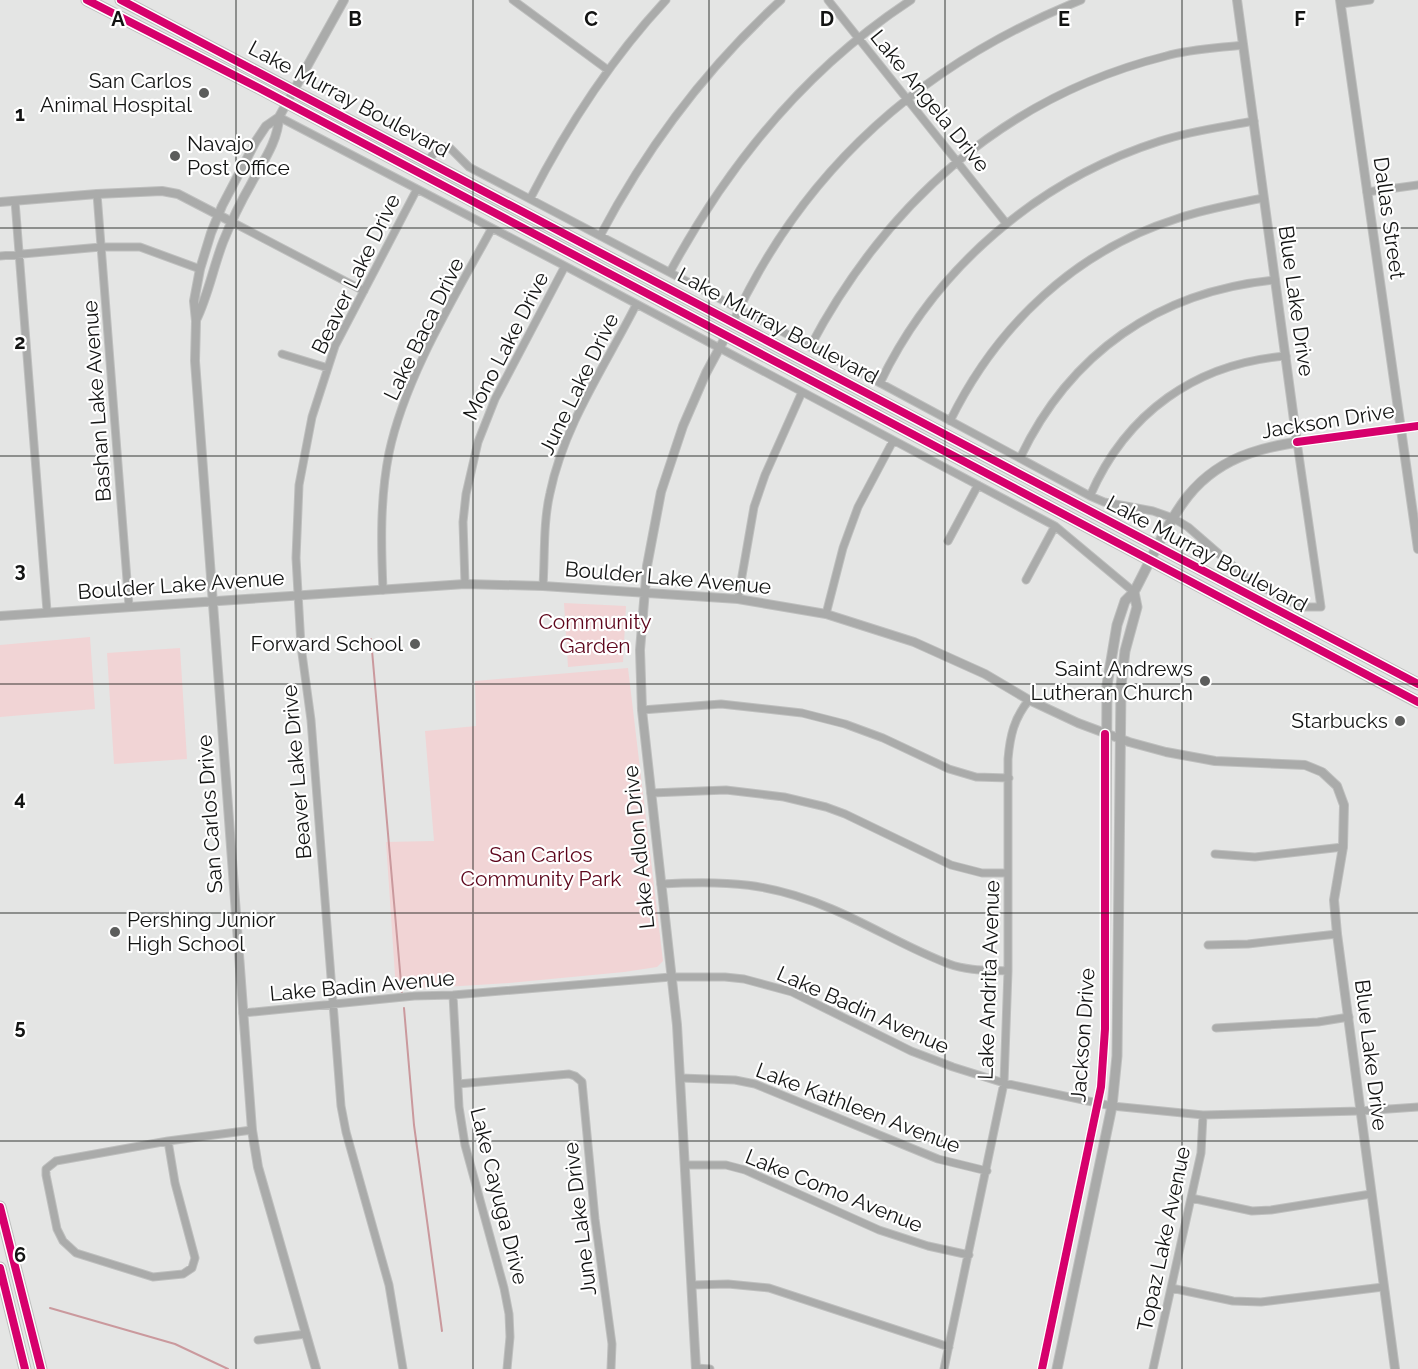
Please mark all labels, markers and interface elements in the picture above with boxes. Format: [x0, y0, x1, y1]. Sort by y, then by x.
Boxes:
text: A [111, 7, 125, 31]
text: B [348, 7, 362, 31]
text: C [584, 7, 598, 31]
text: D [820, 7, 834, 31]
text: E [1058, 7, 1070, 31]
text: F [1294, 7, 1306, 31]
street label: Lake Angela Drive [865, 25, 995, 177]
street label: Lake Murray Boulevard [244, 35, 454, 162]
place label: San Carlos Animal Hospital [40, 68, 192, 117]
marker: San Carlos Animal Hospital [197, 86, 211, 100]
text: 1 [15, 102, 25, 126]
place label: Navajo Post Office [187, 131, 290, 180]
marker: Navajo Post Office [168, 149, 182, 163]
street label: Dallas Street [1369, 155, 1410, 281]
street label: Beaver Lake Drive [306, 190, 405, 358]
street label: Blue Lake Drive [1274, 224, 1319, 378]
street label: Lake Baca Drive [378, 253, 469, 404]
street label: Lake Murray Boulevard [673, 262, 883, 389]
street label: Mono Lake Drive [457, 268, 554, 424]
street label: Bashan Lake Avenue [77, 299, 116, 503]
street label: June Lake Drive [533, 309, 624, 459]
text: 2 [14, 330, 26, 354]
street label: Jackson Drive [1260, 398, 1396, 443]
street label: Lake Murray Boulevard [1102, 490, 1312, 617]
street label: Boulder Lake Avenue [564, 556, 772, 599]
text: 3 [14, 558, 26, 582]
street label: Boulder Lake Avenue [77, 565, 285, 604]
park label: Community Garden [538, 609, 652, 658]
place label: Forward School [250, 631, 403, 656]
marker: Forward School [408, 637, 422, 651]
place label: Saint Andrews Lutheran Church [1030, 656, 1193, 705]
marker: Saint Andrews Lutheran Church [1198, 674, 1212, 688]
street label: Beaver Lake Drive [276, 684, 317, 860]
place label: Starbucks [1291, 708, 1388, 733]
marker: Starbucks [1393, 714, 1407, 728]
street label: San Carlos Drive [191, 734, 228, 894]
street label: Lake Adlon Drive [617, 764, 660, 930]
text: 4 [14, 786, 26, 810]
park label: San Carlos Community Park [461, 842, 621, 891]
street label: Lake Andrita Avenue [973, 880, 1004, 1080]
place label: Pershing Junior High School [127, 907, 276, 956]
marker: Pershing Junior High School [108, 925, 122, 939]
street label: Lake Badin Avenue [773, 960, 953, 1059]
street label: Lake Badin Avenue [268, 965, 456, 1006]
street label: Jackson Drive [1065, 967, 1100, 1103]
street label: Blue Lake Drive [1350, 978, 1393, 1132]
text: 5 [14, 1015, 26, 1039]
street label: Lake Kathleen Avenue [752, 1057, 964, 1158]
street label: Lake Cayuga Drive [465, 1105, 534, 1287]
street label: June Lake Drive [558, 1141, 601, 1297]
street label: Lake Como Avenue [742, 1144, 927, 1238]
street label: Topaz Lake Avenue [1132, 1144, 1195, 1333]
text: 6 [14, 1243, 26, 1267]

